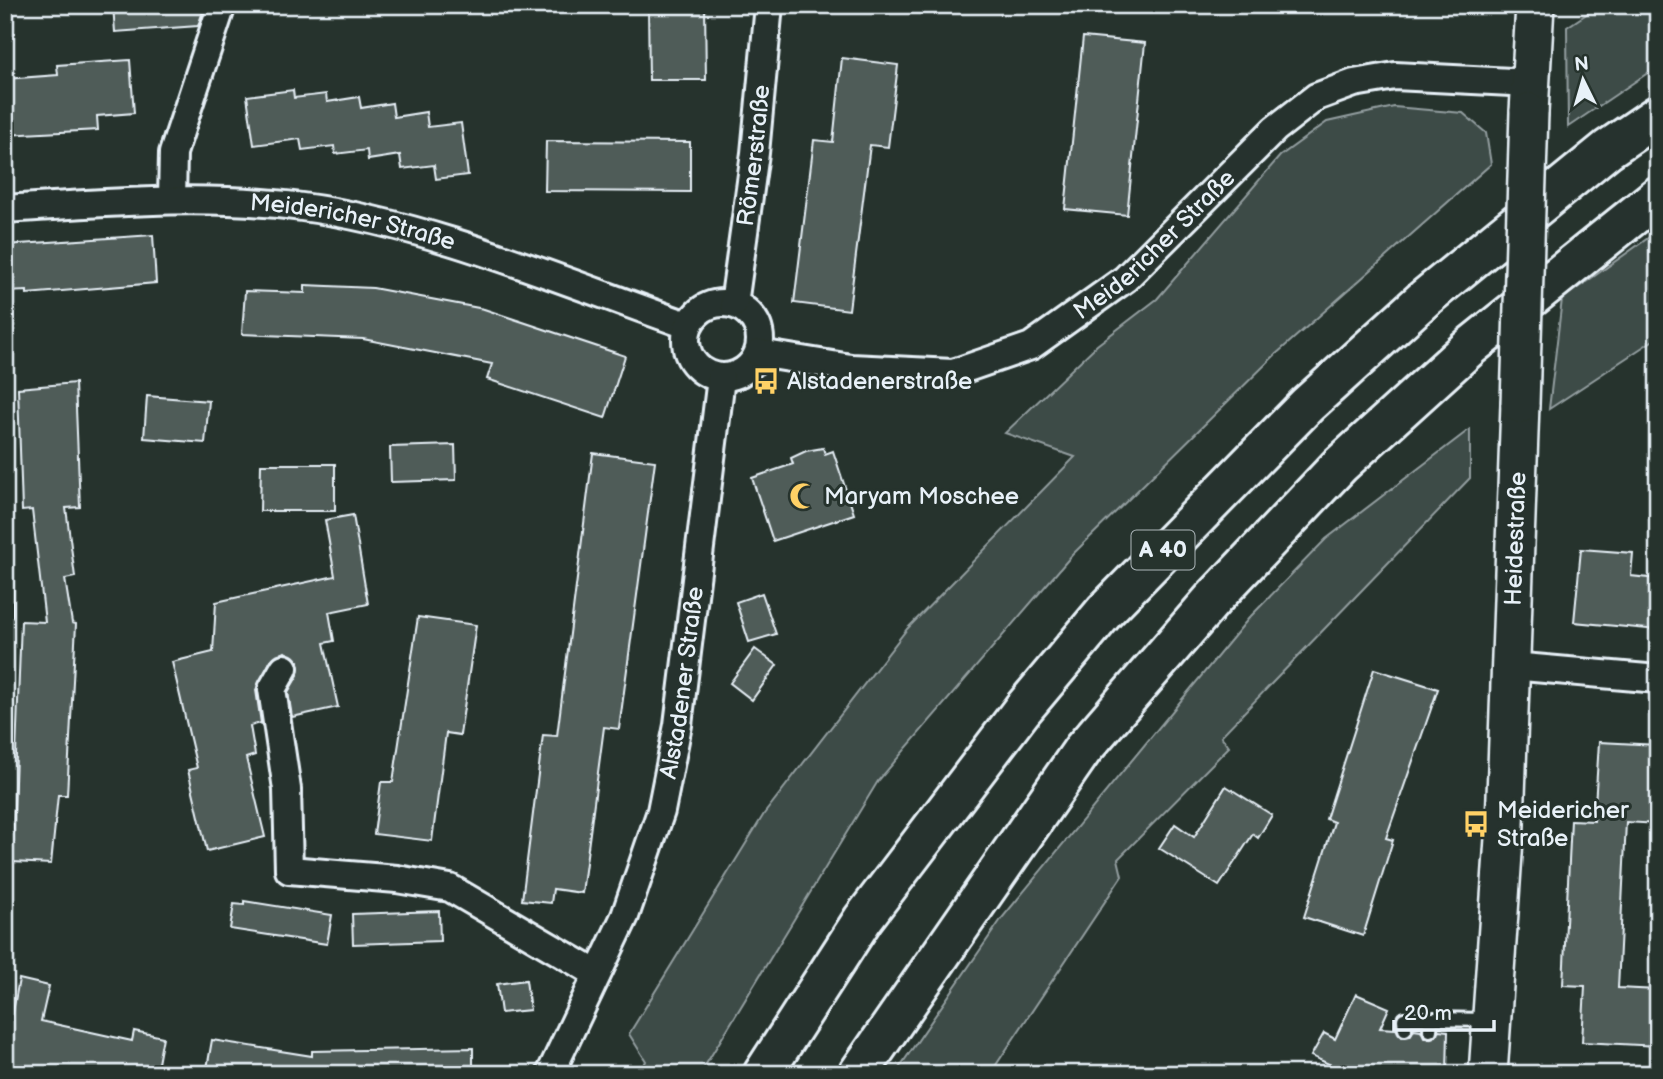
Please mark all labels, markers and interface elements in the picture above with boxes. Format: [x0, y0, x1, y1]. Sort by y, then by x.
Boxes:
north arrow [1548, 46, 1618, 116]
text: N [1574, 52, 1590, 77]
street label: Römerstraße [731, 83, 776, 228]
street label: Meidericher Straße [1068, 163, 1241, 326]
street label: Meidericher Straße [249, 188, 459, 257]
bus stop icon: Alstadenerstraße [751, 366, 781, 396]
place label: Alstadenerstraße [787, 367, 972, 396]
street label: Heidestraße [1498, 471, 1532, 606]
mosque icon: Maryam Moschee [788, 481, 818, 511]
place label: Maryam Moschee [824, 482, 1019, 511]
road number: A 40 [1132, 530, 1194, 570]
street label: Alstadener Straße [653, 585, 710, 781]
place label: Meidericher Straße [1497, 796, 1629, 853]
bus stop icon: Meidericher Straße [1461, 809, 1491, 839]
scale bar [1394, 988, 1493, 1032]
text: 20 m [1404, 1001, 1452, 1026]

